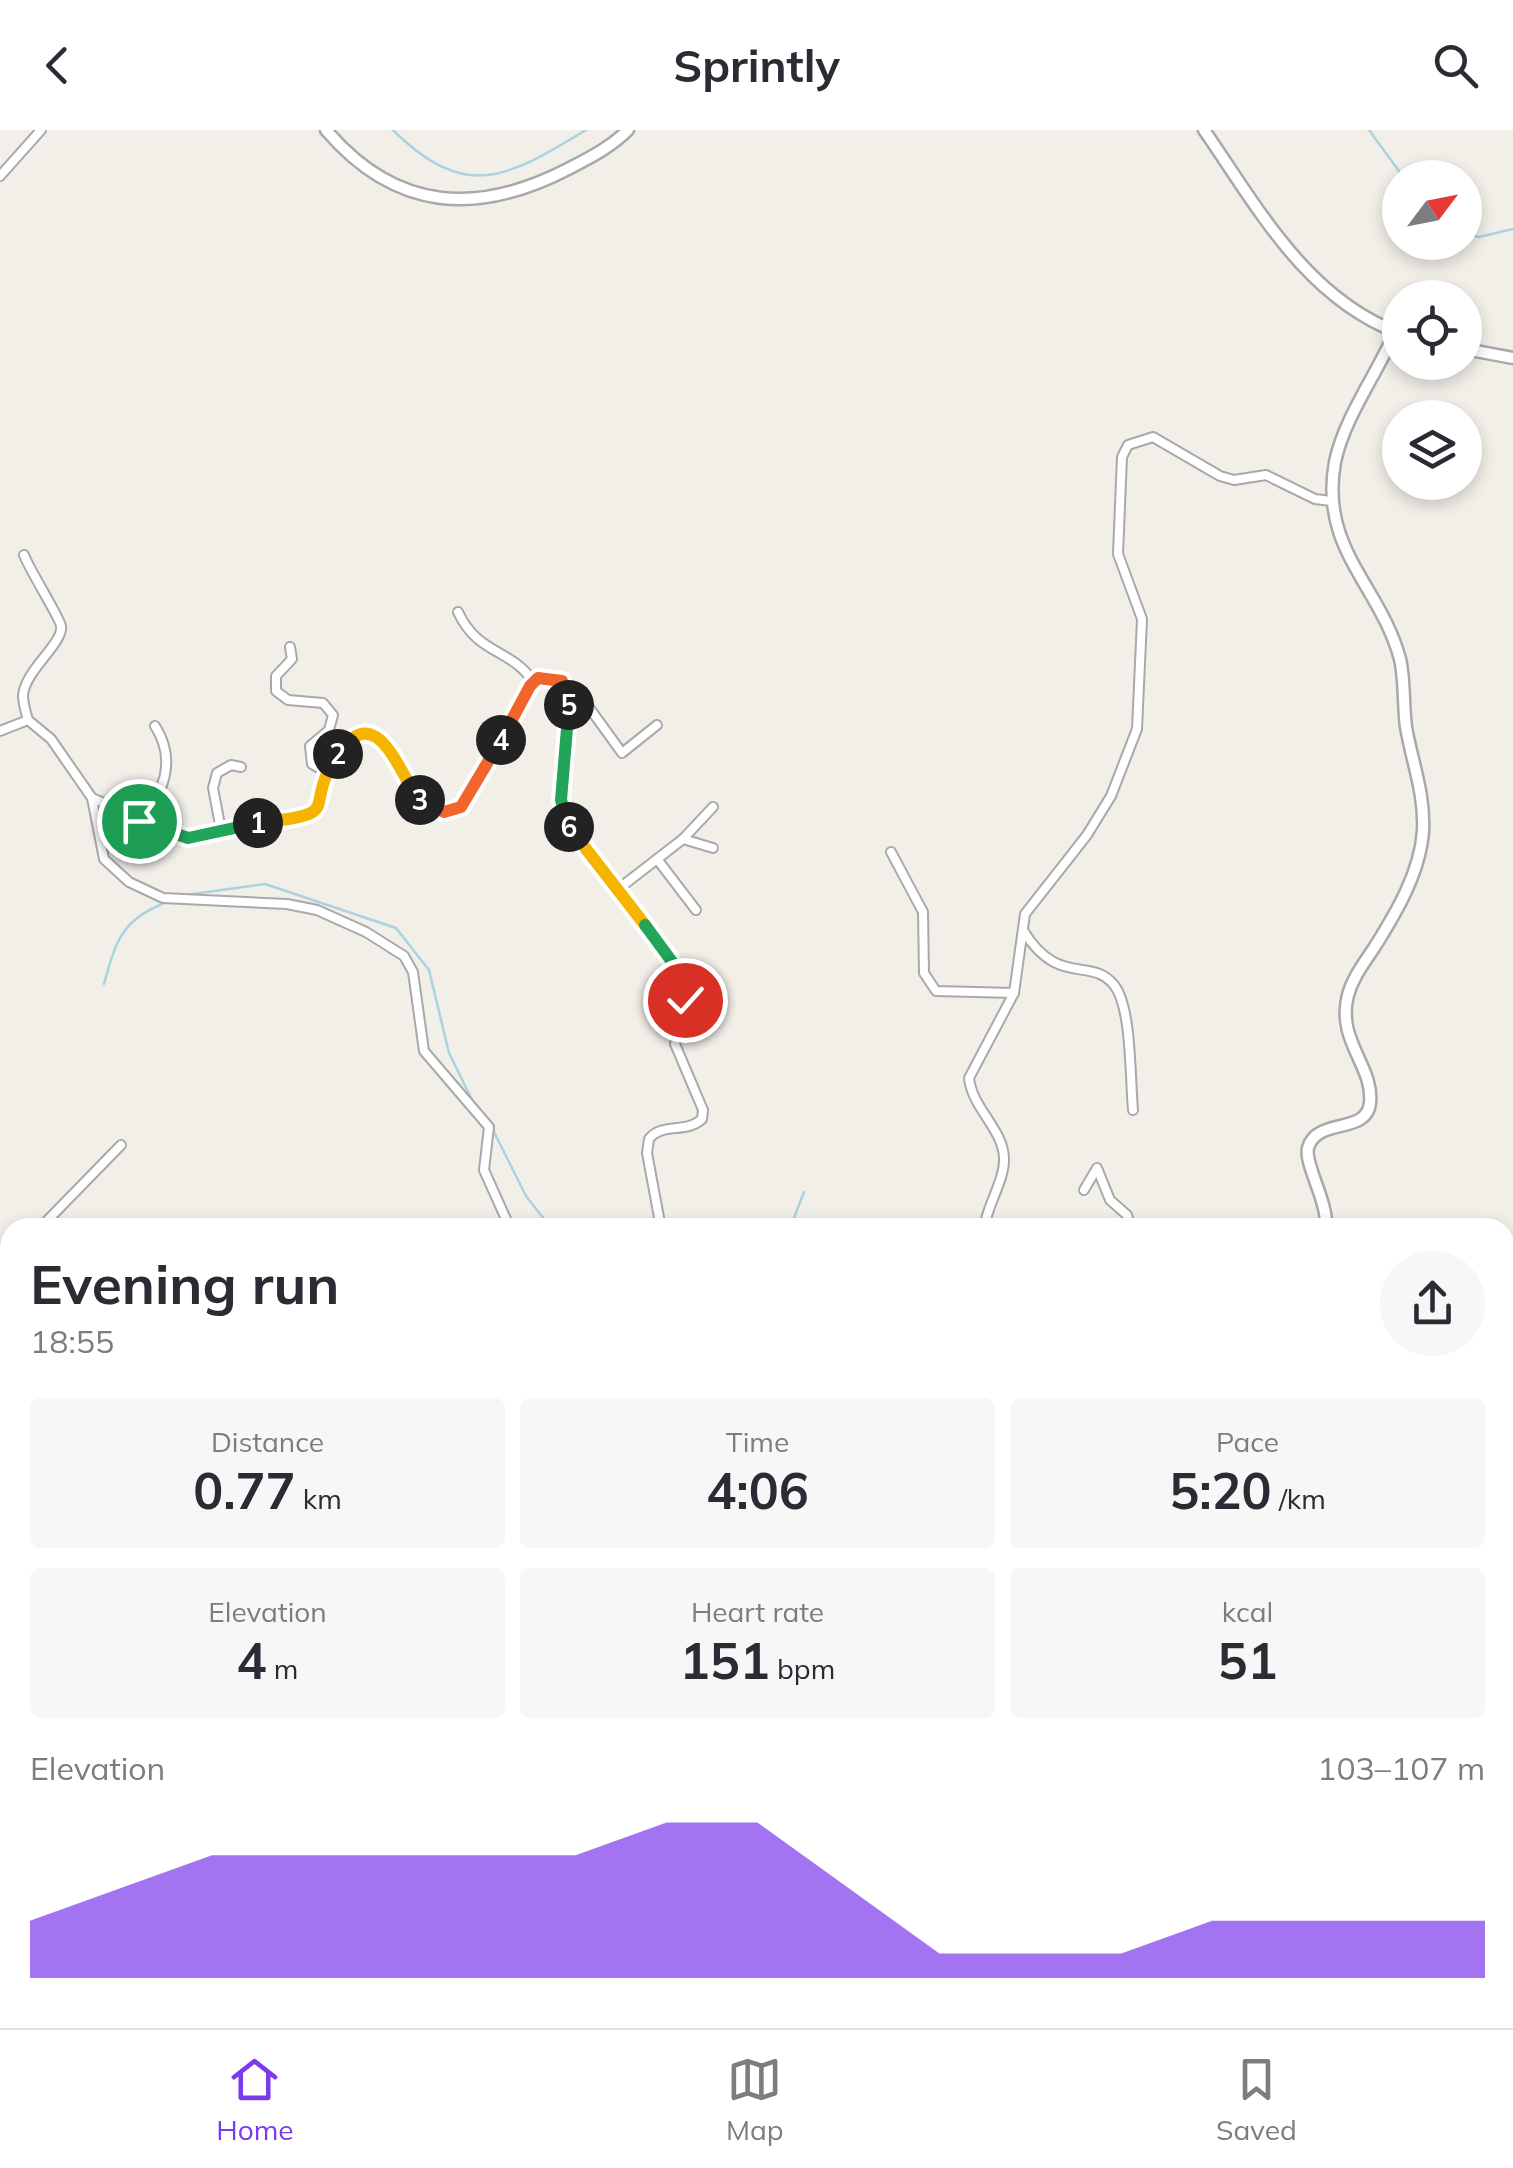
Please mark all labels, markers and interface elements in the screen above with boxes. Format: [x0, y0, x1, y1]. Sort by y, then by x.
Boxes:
text: Sprintly [673, 37, 840, 93]
icon: back [30, 38, 85, 93]
icon: search [1428, 38, 1483, 93]
north arrow [1382, 160, 1482, 260]
map controls [1382, 160, 1482, 500]
button: locate [1382, 280, 1482, 380]
button: layers [1382, 400, 1482, 500]
pin: 5 [544, 680, 594, 730]
text: 5 [561, 687, 577, 722]
pin: 4 [476, 715, 526, 765]
text: 4 [493, 722, 509, 757]
pin: 2 [313, 729, 363, 779]
text: 2 [330, 736, 346, 771]
pin: 3 [395, 775, 445, 825]
pin [97, 779, 182, 864]
text: 3 [412, 782, 428, 817]
icon: arrive [112, 794, 167, 849]
pin: 1 [233, 798, 283, 848]
pin: 6 [544, 802, 594, 852]
text: 1 [250, 805, 266, 840]
text: 6 [561, 809, 577, 844]
pin [643, 958, 728, 1043]
icon: check [658, 973, 713, 1028]
text: Evening run [30, 1249, 339, 1318]
button: share [1380, 1251, 1485, 1356]
text: 18:55 [30, 1321, 114, 1361]
text: Distance [211, 1424, 324, 1459]
text: Time [726, 1424, 789, 1459]
text: Pace [1216, 1424, 1279, 1459]
text: 0.77 [193, 1459, 296, 1522]
text: 4:06 [706, 1459, 809, 1522]
text: 5:20 [1169, 1459, 1272, 1522]
text: km [296, 1481, 342, 1516]
text: /km [1272, 1481, 1326, 1516]
text: Elevation [208, 1594, 327, 1629]
text: Heart rate [691, 1594, 824, 1629]
text: kcal [1222, 1594, 1273, 1629]
text: 4 [237, 1629, 267, 1692]
text: 151 [680, 1629, 770, 1692]
text: 51 [1218, 1629, 1278, 1692]
text: m [267, 1651, 298, 1686]
text: bpm [770, 1651, 835, 1686]
text: Elevation [30, 1748, 165, 1788]
text: 103–107 m [1317, 1748, 1485, 1788]
tab: Home [216, 2052, 293, 2147]
tab: Map [726, 2052, 784, 2147]
tab: Saved [1216, 2052, 1297, 2147]

